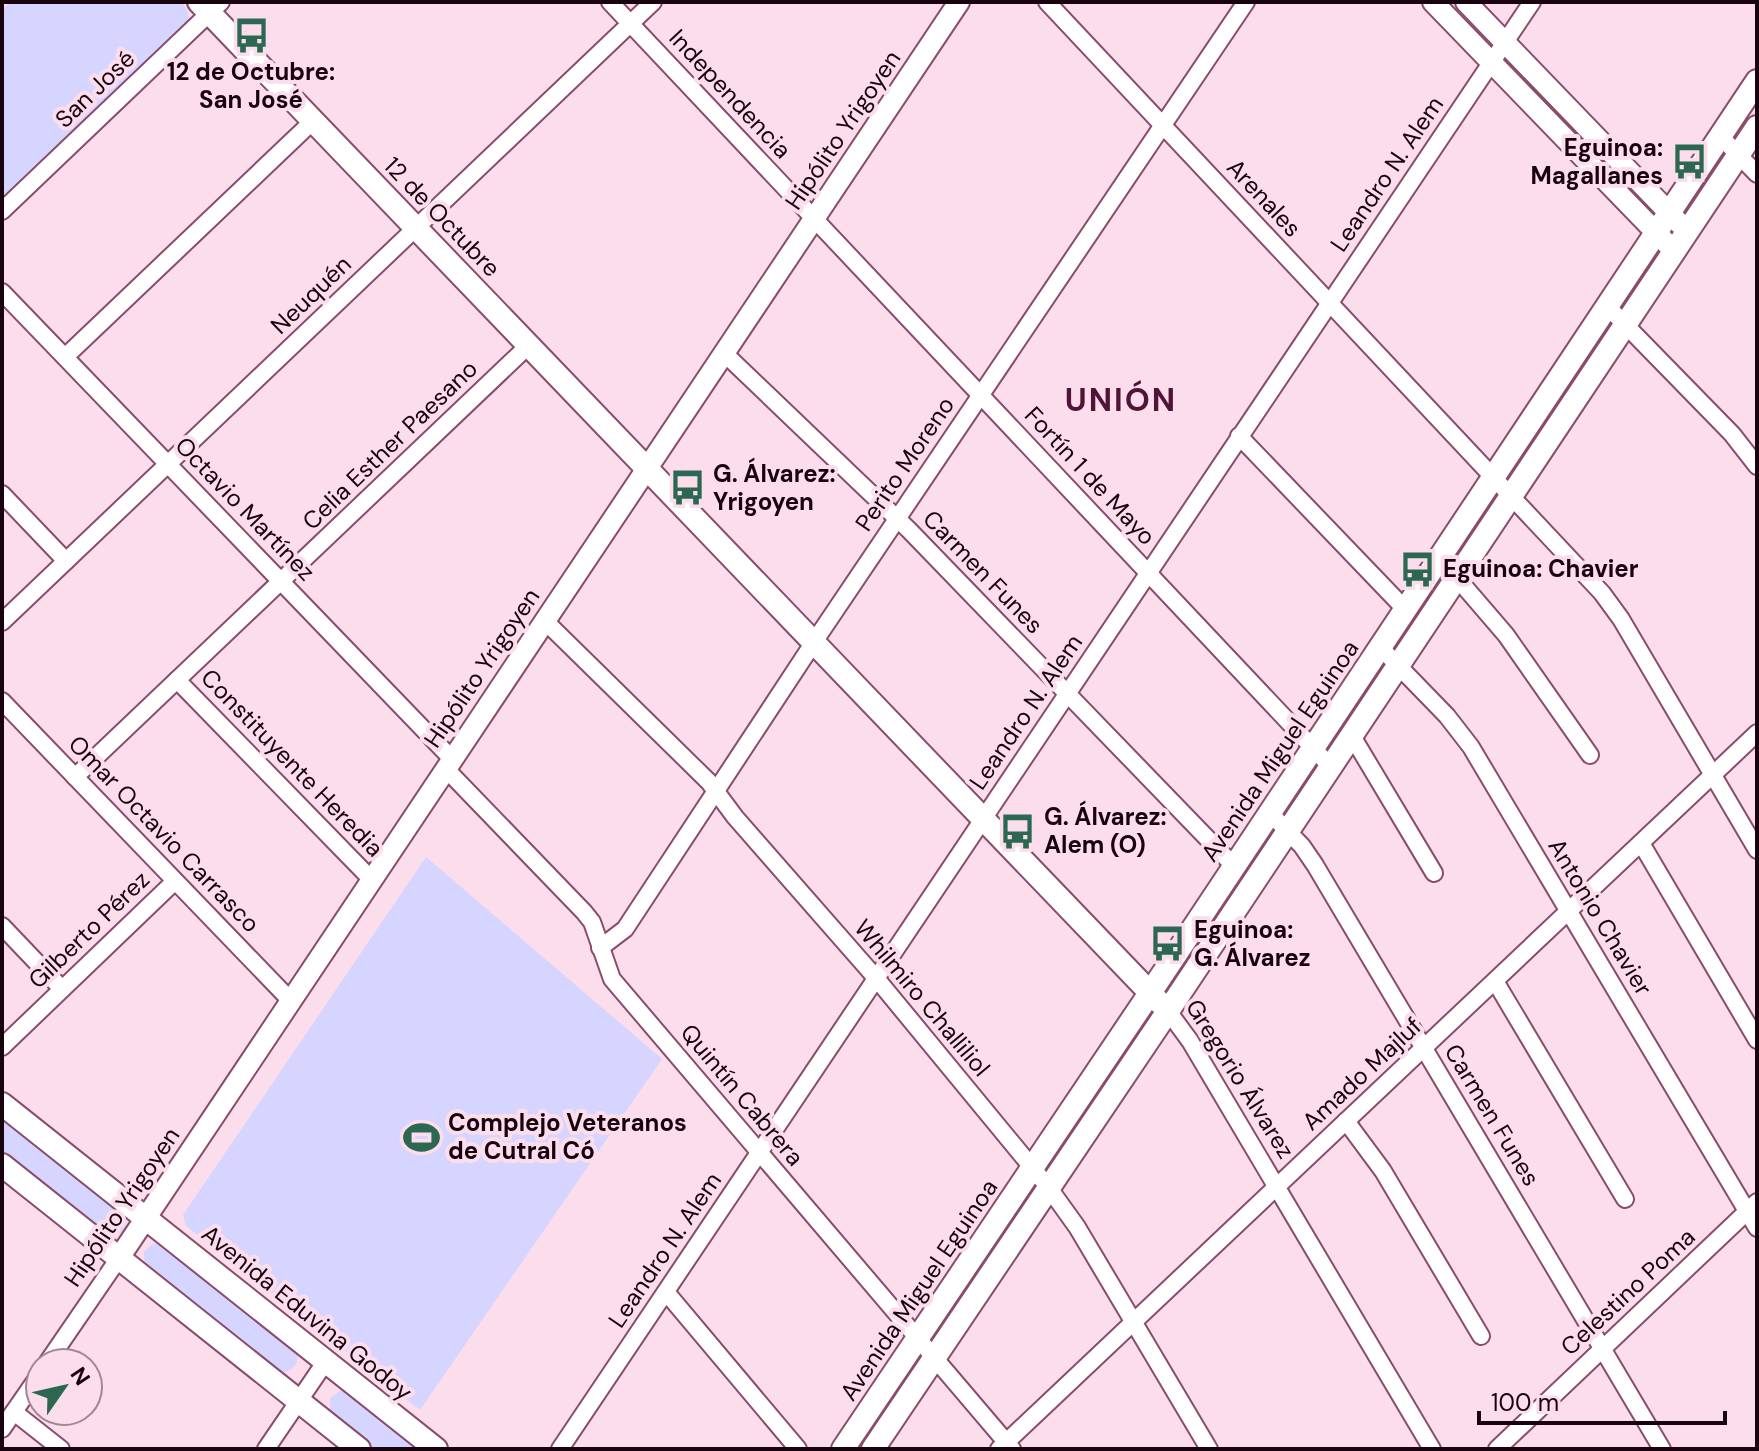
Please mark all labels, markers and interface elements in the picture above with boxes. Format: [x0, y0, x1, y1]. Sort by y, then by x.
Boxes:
bus stop icon: 12 de Octubre: San José [232, 16, 270, 54]
street label: Independencia [663, 23, 798, 165]
street label: San José [48, 43, 141, 134]
street label: Hipólito Yrigoyen [778, 44, 907, 215]
place label: 12 de Octubre: San José [167, 56, 335, 115]
street label: Leandro N. Alem [1323, 90, 1450, 257]
place label: Eguinoa: Magallanes [1530, 132, 1663, 191]
bus stop icon: Eguinoa: Magallanes [1670, 143, 1708, 181]
street label: 12 de Octubre [377, 150, 507, 283]
street label: Arenales [1220, 152, 1308, 243]
street label: Neuquén [264, 249, 357, 341]
street label: Celia Esther Paesano [296, 353, 484, 536]
district label: UNIÓN [1065, 379, 1177, 421]
street label: Perito Moreno [848, 391, 961, 537]
street label: Fortín 1 de Mayo [1018, 400, 1163, 552]
street label: Octavio Martínez [169, 430, 322, 587]
place label: G. Álvarez: Yrigoyen [713, 457, 836, 517]
bus stop icon: G. Álvarez: Yrigoyen [668, 469, 706, 507]
street label: Carmen Funes [917, 503, 1050, 640]
bus stop icon: Eguinoa: Chavier [1398, 550, 1436, 588]
place label: Eguinoa: Chavier [1443, 553, 1639, 584]
street label: Hipólito Yrigoyen [417, 582, 546, 753]
street label: Leandro N. Alem [962, 628, 1089, 795]
street label: Avenida Miguel Eguinoa [1194, 634, 1365, 867]
street label: Constituyente Heredia [194, 662, 390, 863]
street label: Omar Octavio Carrasco [62, 729, 267, 939]
place label: G. Álvarez: Alem (O) [1044, 800, 1167, 860]
bus stop icon: G. Álvarez: Alem (O) [999, 812, 1037, 850]
street label: Antonio Chavier [1541, 833, 1660, 1001]
street label: Gilberto Pérez [22, 864, 156, 995]
street label: Whilmiro Challiliol [848, 913, 997, 1083]
place label: Eguinoa: G. Álvarez [1194, 914, 1311, 973]
bus stop icon: Eguinoa: G. Álvarez [1149, 925, 1187, 963]
street label: Gregorio Álvarez [1179, 993, 1302, 1164]
street label: Amado Majluf [1295, 1010, 1428, 1137]
street label: Quintín Cabrera [674, 1017, 811, 1172]
street label: Carmen Funes [1438, 1038, 1547, 1191]
place label: Complejo Veteranos de Cutral Có [448, 1107, 687, 1166]
sports icon: Complejo Veteranos de Cutral Có [403, 1118, 441, 1156]
street label: Hipólito Yrigoyen [57, 1121, 186, 1292]
street label: Leandro N. Alem [601, 1166, 728, 1333]
street label: Avenida Miguel Eguinoa [833, 1173, 1004, 1406]
street label: Avenida Eduvina Godoy [196, 1218, 419, 1407]
street label: Celestino Poma [1554, 1221, 1701, 1362]
north arrow [24, 1347, 104, 1427]
text: N [64, 1361, 97, 1391]
scale bar [1479, 1375, 1725, 1425]
text: 100 m [1491, 1387, 1559, 1418]

